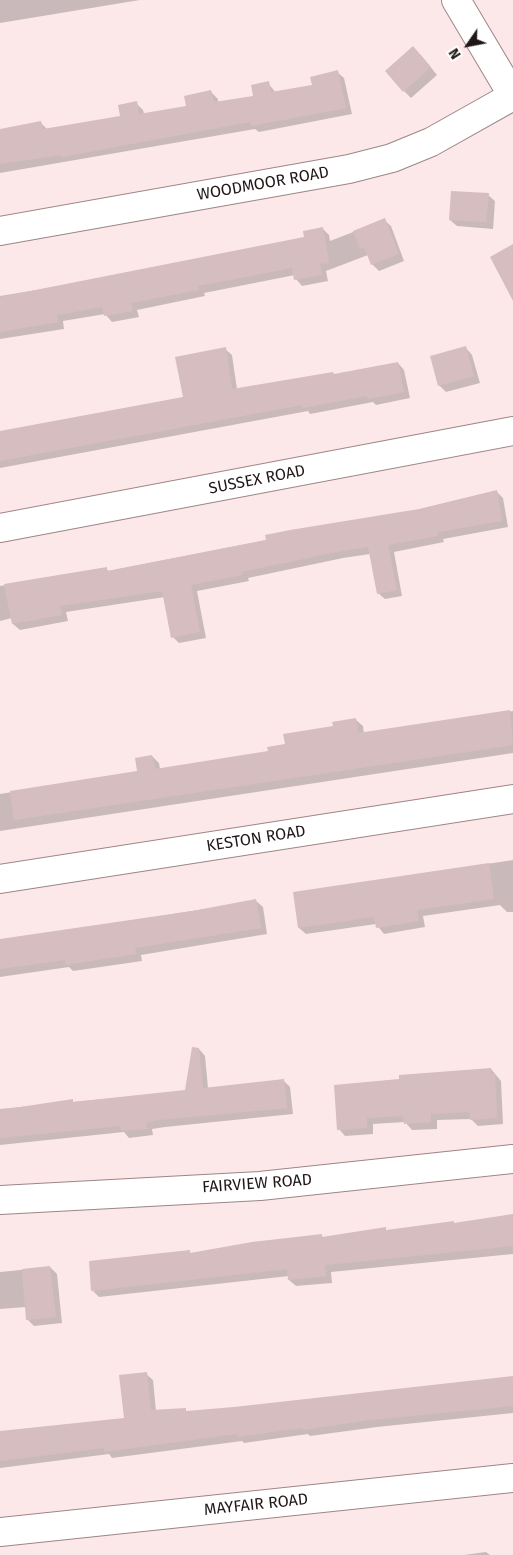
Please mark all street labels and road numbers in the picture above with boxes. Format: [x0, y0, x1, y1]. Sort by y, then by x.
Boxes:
street label: WOODMOOR ROAD [195, 163, 331, 205]
street label: SUSSEX ROAD [207, 461, 307, 499]
street label: KESTON ROAD [205, 822, 307, 856]
street label: FAIRVIEW ROAD [201, 1171, 313, 1197]
street label: MAYFAIR ROAD [203, 1490, 309, 1520]

